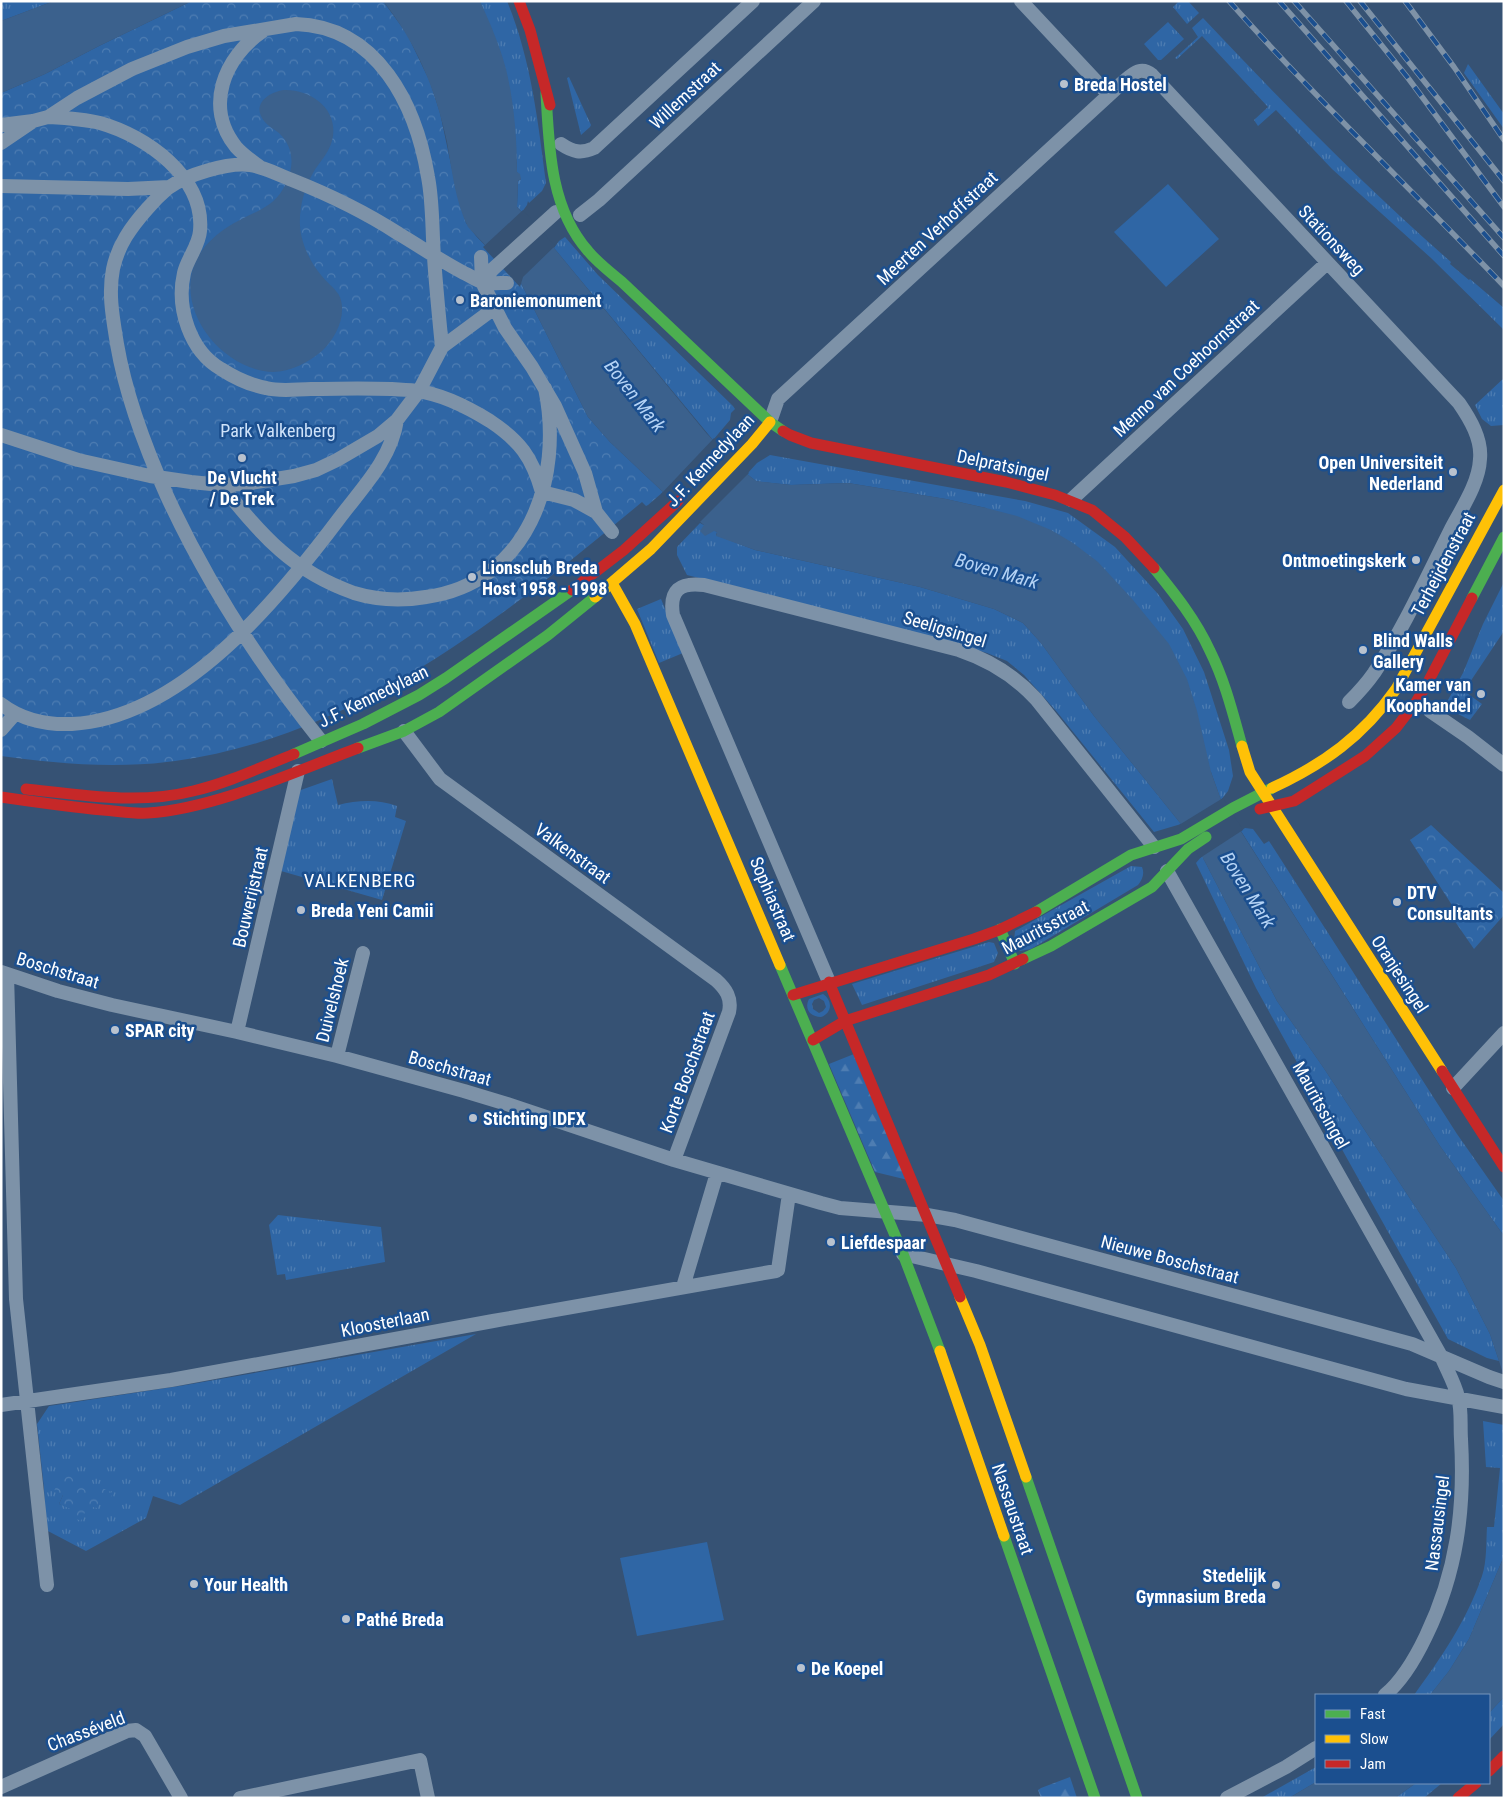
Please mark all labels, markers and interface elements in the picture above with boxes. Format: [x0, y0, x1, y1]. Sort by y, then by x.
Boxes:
street label: Willemstraat [645, 57, 725, 133]
place label: Breda Hostel [1074, 74, 1167, 95]
marker: Breda Hostel [1058, 78, 1070, 90]
street label: Meerten Verhoffstraat [872, 167, 1002, 289]
street label: Stationsweg [1294, 201, 1370, 279]
place label: Baroniemonument [470, 290, 602, 311]
marker: Baroniemonument [454, 294, 466, 306]
street label: Menno van Coehoornstraat [1109, 295, 1263, 441]
water label: Boven Mark [600, 355, 671, 437]
street label: J.F. Kennedylaan [662, 409, 758, 511]
park label: Park Valkenberg [220, 420, 336, 441]
street label: Delpratsingel [955, 445, 1051, 485]
marker: De Vlucht / De Trek [236, 452, 248, 464]
place label: Open Universiteit Nederland [1319, 452, 1443, 494]
marker: Open Universiteit Nederland [1447, 466, 1459, 478]
place label: De Vlucht / De Trek [207, 467, 277, 509]
street label: Terheijdenstraat [1407, 508, 1479, 620]
water label: Boven Mark [953, 548, 1042, 594]
place label: Ontmoetingskerk [1282, 550, 1406, 571]
marker: Ontmoetingskerk [1410, 554, 1422, 566]
place label: Lionsclub Breda Host 1958 - 1998 [482, 557, 607, 599]
marker: Lionsclub Breda Host 1958 - 1998 [466, 571, 478, 583]
street label: Seeligsingel [901, 606, 989, 652]
place label: Blind Walls Gallery [1373, 630, 1453, 672]
marker: Blind Walls Gallery [1357, 644, 1369, 656]
street label: J.F. Kennedylaan [315, 660, 431, 732]
place label: Kamer van Koophandel [1386, 674, 1471, 716]
marker: Kamer van Koophandel [1475, 688, 1487, 700]
street label: Valkenstraat [531, 818, 615, 888]
street label: Bouwerijstraat [228, 845, 272, 949]
water label: Boven Mark [1216, 848, 1281, 933]
street label: Sophiastraat [746, 854, 800, 944]
district label: VALKENBERG [304, 869, 416, 892]
place label: DTV Consultants [1407, 882, 1493, 924]
street label: Mauritsstraat [998, 895, 1092, 959]
marker: DTV Consultants [1391, 896, 1403, 908]
place label: Breda Yeni Camii [311, 900, 434, 921]
marker: Breda Yeni Camii [295, 904, 307, 916]
street label: Oranjesingel [1367, 931, 1433, 1017]
street label: Boschstraat [14, 947, 102, 993]
street label: Duivelshoek [311, 956, 353, 1044]
street label: Korte Boschstraat [655, 1008, 719, 1136]
place label: SPAR city [125, 1020, 195, 1041]
marker: SPAR city [109, 1024, 121, 1036]
street label: Boschstraat [406, 1046, 494, 1090]
street label: Mauritssingel [1288, 1058, 1354, 1152]
place label: Stichting IDFX [483, 1108, 586, 1129]
marker: Stichting IDFX [467, 1112, 479, 1124]
street label: Nieuwe Boschstraat [1099, 1230, 1241, 1288]
place label: Liefdespaar [841, 1232, 926, 1253]
marker: Liefdespaar [825, 1236, 837, 1248]
street label: Kloosterlaan [339, 1303, 431, 1341]
street label: Nassaustraat [988, 1461, 1038, 1557]
street label: Nassausingel [1421, 1474, 1453, 1572]
place label: Stedelijk Gymnasium Breda [1136, 1565, 1266, 1607]
place label: Your Health [204, 1574, 288, 1595]
marker: Your Health [188, 1578, 200, 1590]
marker: Stedelijk Gymnasium Breda [1270, 1579, 1282, 1591]
place label: Pathé Breda [356, 1609, 444, 1630]
marker: Pathé Breda [340, 1613, 352, 1625]
place label: De Koepel [811, 1658, 883, 1679]
marker: De Koepel [795, 1662, 807, 1674]
legend [1315, 1694, 1490, 1784]
text: Fast [1360, 1705, 1385, 1723]
street label: Chasséveld [44, 1707, 128, 1755]
text: Slow [1360, 1730, 1389, 1748]
text: Jam [1360, 1755, 1386, 1773]

